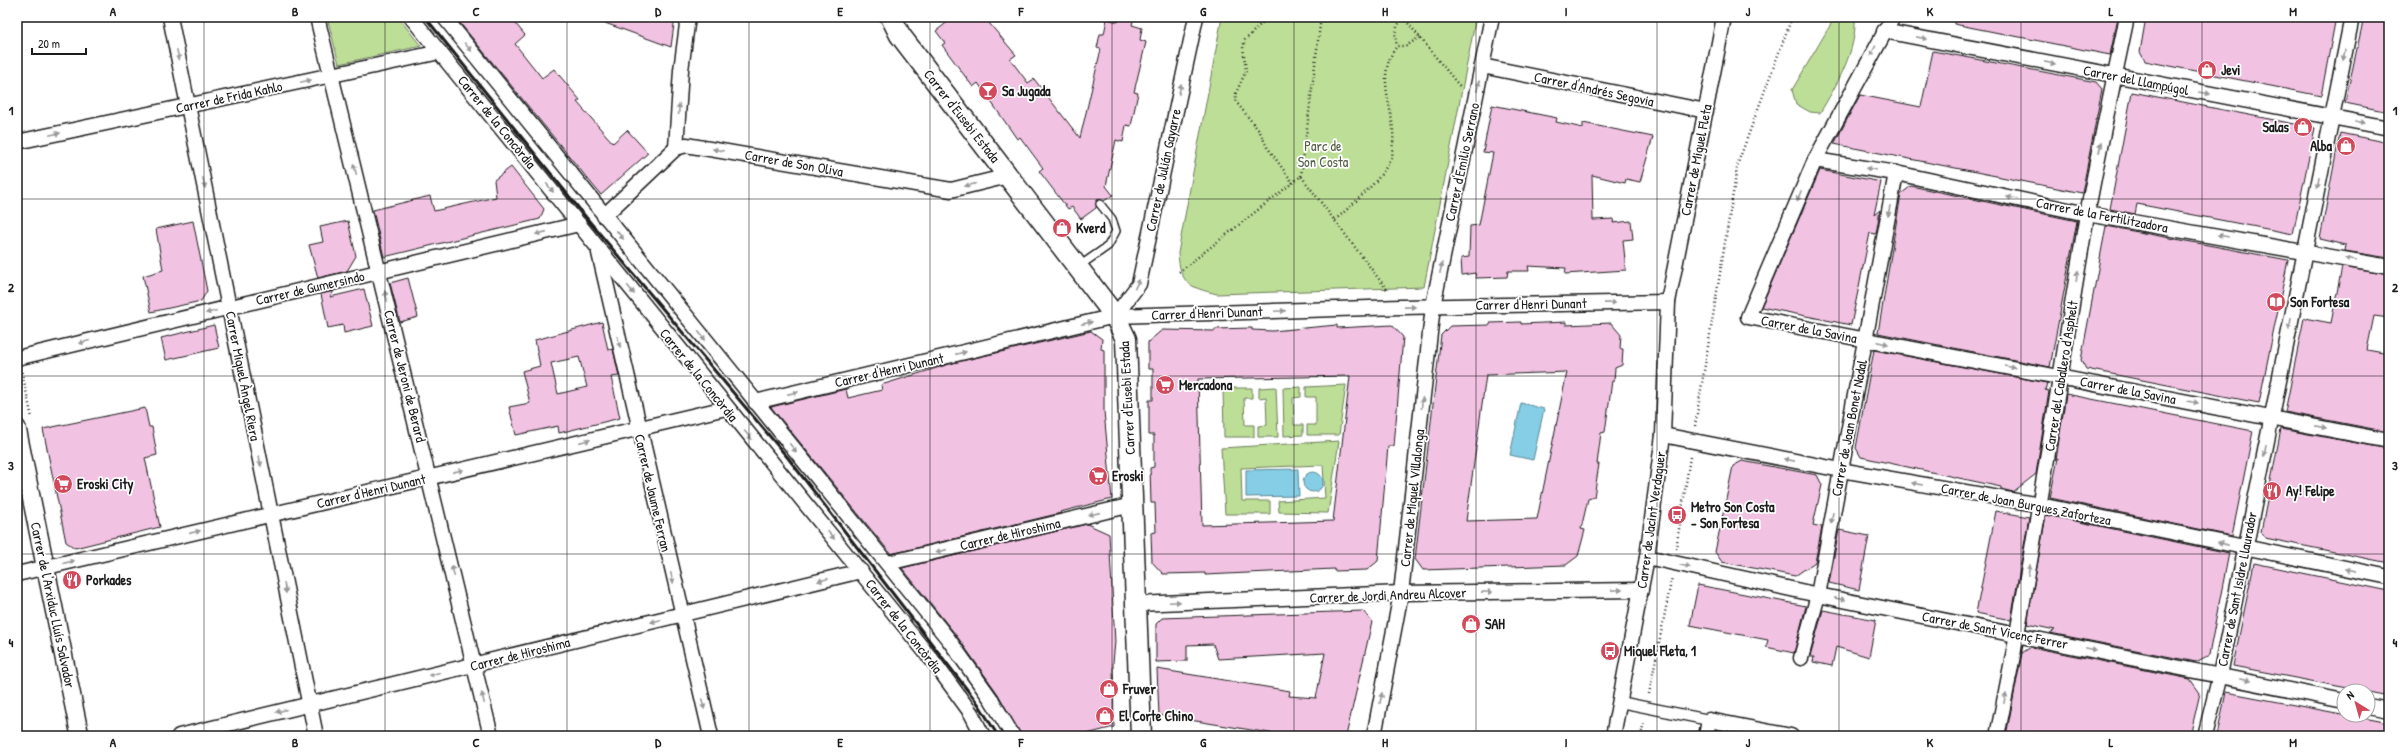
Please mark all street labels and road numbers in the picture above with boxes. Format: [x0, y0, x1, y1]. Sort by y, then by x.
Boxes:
street label: Carrer del Llampúgol [2081, 60, 2191, 100]
street label: Carrer d'Eusebi Estada [920, 65, 1005, 167]
street label: Carrer d'Andrés Segovia [1532, 67, 1656, 112]
street label: Carrer de la Concòrdia [454, 71, 541, 173]
street label: Carrer de Frida Kahlo [174, 76, 284, 117]
street label: Carrer d'Emilio Serrano [1440, 101, 1483, 223]
street label: Carrer de Miguel Fleta [1675, 102, 1717, 217]
street label: Carrer de Julián Gayarre [1140, 106, 1186, 233]
street label: Carrer de Son Oliva [743, 144, 845, 181]
street label: Carrer de la Fertilitzadora [2034, 192, 2170, 237]
street label: Carrer de Gumersindo [254, 266, 367, 309]
street label: Carrer d'Henri Dunant [1475, 293, 1587, 314]
street label: Carrer del Caballero d'Asphelt [2039, 299, 2083, 453]
street label: Carrer d'Henri Dunant [1151, 301, 1263, 324]
street label: Carrer de Jeroni de Berard [380, 308, 431, 444]
street label: Carrer Miquel Àngel Riera [221, 309, 266, 443]
street label: Carrer de la Savina [1760, 310, 1859, 347]
street label: Carrer de la Concòrdia [656, 324, 743, 426]
street label: Carrer d'Eusebi Estada [1114, 340, 1139, 455]
street label: Carrer d'Henri Dunant [833, 348, 945, 391]
street label: Carrer de Joan Bonet Nadal [1826, 358, 1871, 498]
street label: Carrer de la Savina [2079, 371, 2178, 408]
street label: Carrer de Miquel Villalonga [1395, 428, 1429, 568]
street label: Carrer de Jaume Ferran [631, 432, 676, 554]
street label: Carrer de Jacint Verdaguer [1631, 449, 1671, 590]
street label: Carrer d'Henri Dunant [315, 469, 427, 512]
street label: Carrer de Joan Burgues Zaforteza [1939, 478, 2113, 530]
street label: Carrer de Sant Isidre Llaurador [2212, 509, 2261, 668]
street label: Carrer de Hiroshima [958, 513, 1062, 554]
street label: Carrer de l'Arxiduc Lluís Salvador [27, 520, 81, 690]
street label: Carrer de la Concòrdia [862, 575, 948, 677]
street label: Carrer de Jordi Andreu Alcover [1309, 582, 1467, 607]
street label: Carrer de Sant Vicenç Ferrer [1921, 606, 2070, 653]
street label: Carrer de Hiroshima [468, 632, 572, 675]

